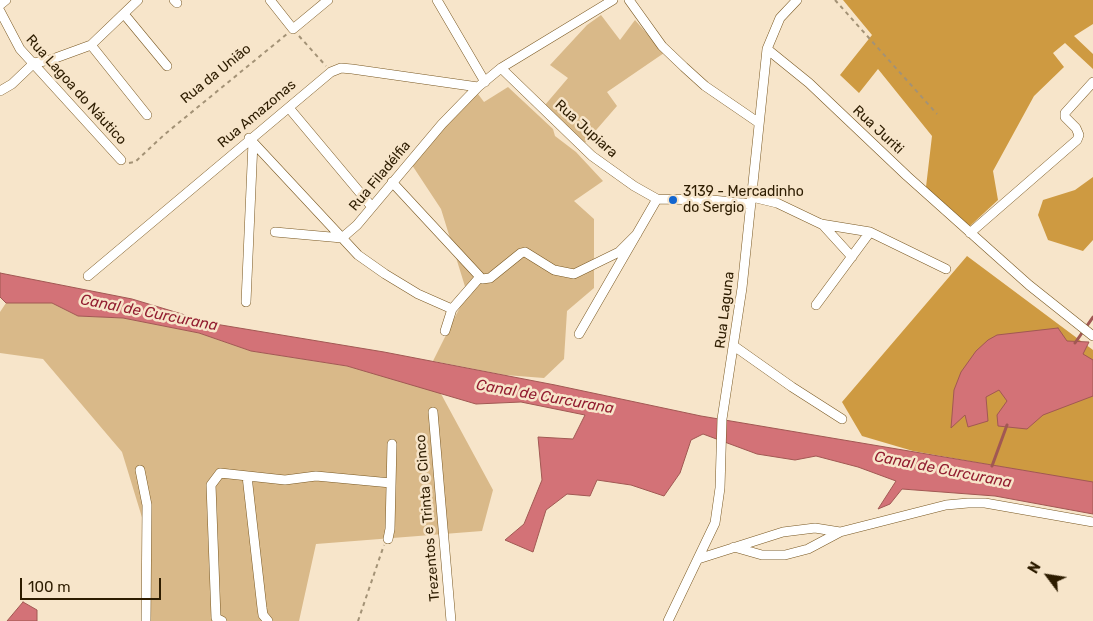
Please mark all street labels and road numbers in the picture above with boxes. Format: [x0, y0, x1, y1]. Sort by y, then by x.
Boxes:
street label: Rua Lagoa do Náutico [22, 32, 130, 148]
street label: Rua da União [177, 41, 255, 107]
street label: Rua Amazonas [215, 76, 299, 152]
street label: Rua Jupiara [551, 97, 621, 161]
street label: Rua Juriti [849, 102, 907, 158]
street label: Rua Filadélfia [346, 137, 414, 215]
street label: Rua Laguna [712, 271, 738, 349]
street label: Trezentos e Trinta e Cinco [412, 434, 444, 602]

